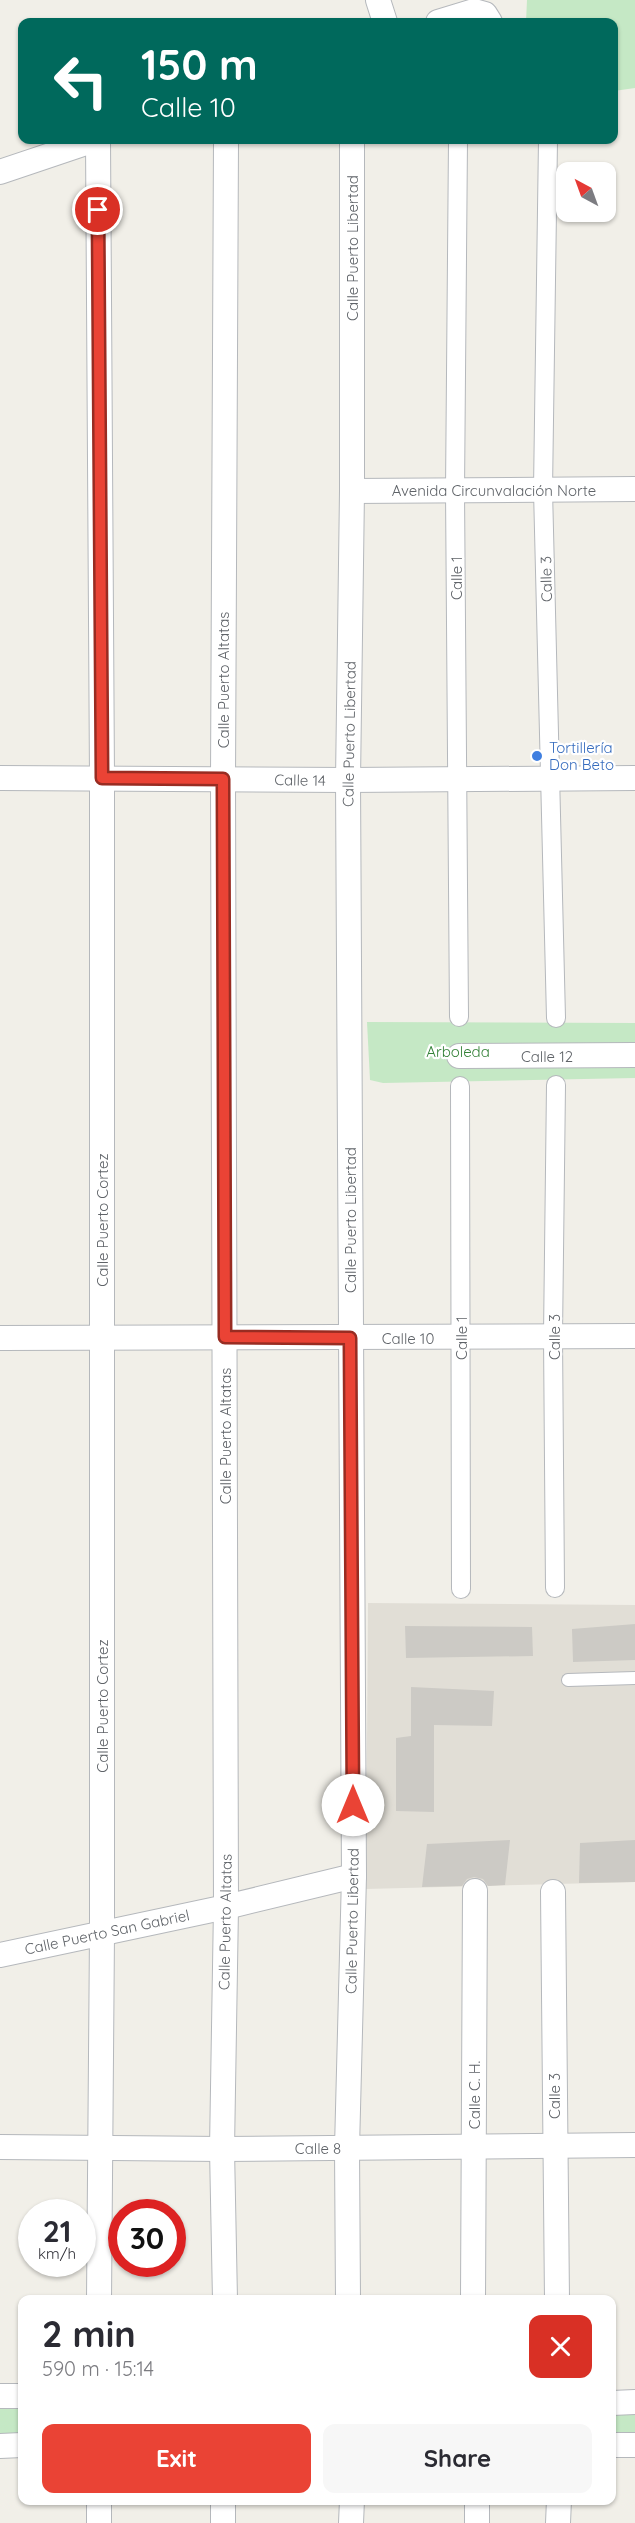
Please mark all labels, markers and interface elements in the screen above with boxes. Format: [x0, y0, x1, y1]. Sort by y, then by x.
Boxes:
text: 150 m [141, 38, 258, 91]
icon: left [42, 42, 120, 120]
text: Calle 10 [141, 90, 236, 124]
north arrow [556, 162, 616, 222]
map controls [556, 162, 616, 222]
street label: Calle Puerto Libertad [343, 175, 362, 321]
pin [72, 184, 123, 235]
icon: arrive [81, 193, 114, 226]
street label: Avenida Circunvalación Norte [392, 481, 596, 500]
street label: Calle 1 [447, 556, 466, 600]
street label: Calle 3 [536, 556, 556, 602]
street label: Calle Puerto Altatas [214, 612, 233, 748]
street label: Calle Puerto Libertad [338, 661, 360, 807]
place label: Tortillería Don Beto [549, 738, 614, 774]
marker: Tortillería Don Beto [530, 749, 544, 763]
street label: Calle 14 [274, 770, 326, 790]
park label: Arboleda [426, 1042, 490, 1061]
street label: Calle 12 [521, 1047, 573, 1066]
street label: Calle Puerto Libertad [341, 1147, 360, 1293]
street label: Calle Puerto Cortez [93, 1153, 112, 1287]
street label: Calle 3 [545, 1314, 564, 1360]
street label: Calle 1 [452, 1316, 471, 1360]
street label: Calle 10 [382, 1329, 434, 1348]
street label: Calle Puerto Altatas [216, 1368, 235, 1504]
street label: Calle Puerto Cortez [93, 1639, 112, 1773]
position arrow [321, 1773, 385, 1837]
street label: Calle Puerto Libertad [341, 1848, 363, 1994]
street label: Calle Puerto Altatas [214, 1854, 236, 1990]
street label: Calle Puerto San Gabriel [23, 1905, 191, 1959]
street label: Calle C. H. [465, 2061, 484, 2129]
street label: Calle 3 [545, 2073, 564, 2119]
street label: Calle 8 [295, 2139, 341, 2158]
speed limit sign: 30 [108, 2199, 186, 2277]
text: 21 [43, 2212, 71, 2250]
text: km/h [38, 2244, 76, 2263]
text: 2 min [42, 2311, 136, 2356]
button: close [529, 2315, 592, 2378]
text: 590 m · 15:14 [42, 2356, 154, 2381]
button: Exit [42, 2424, 311, 2493]
button: Share [323, 2424, 592, 2493]

